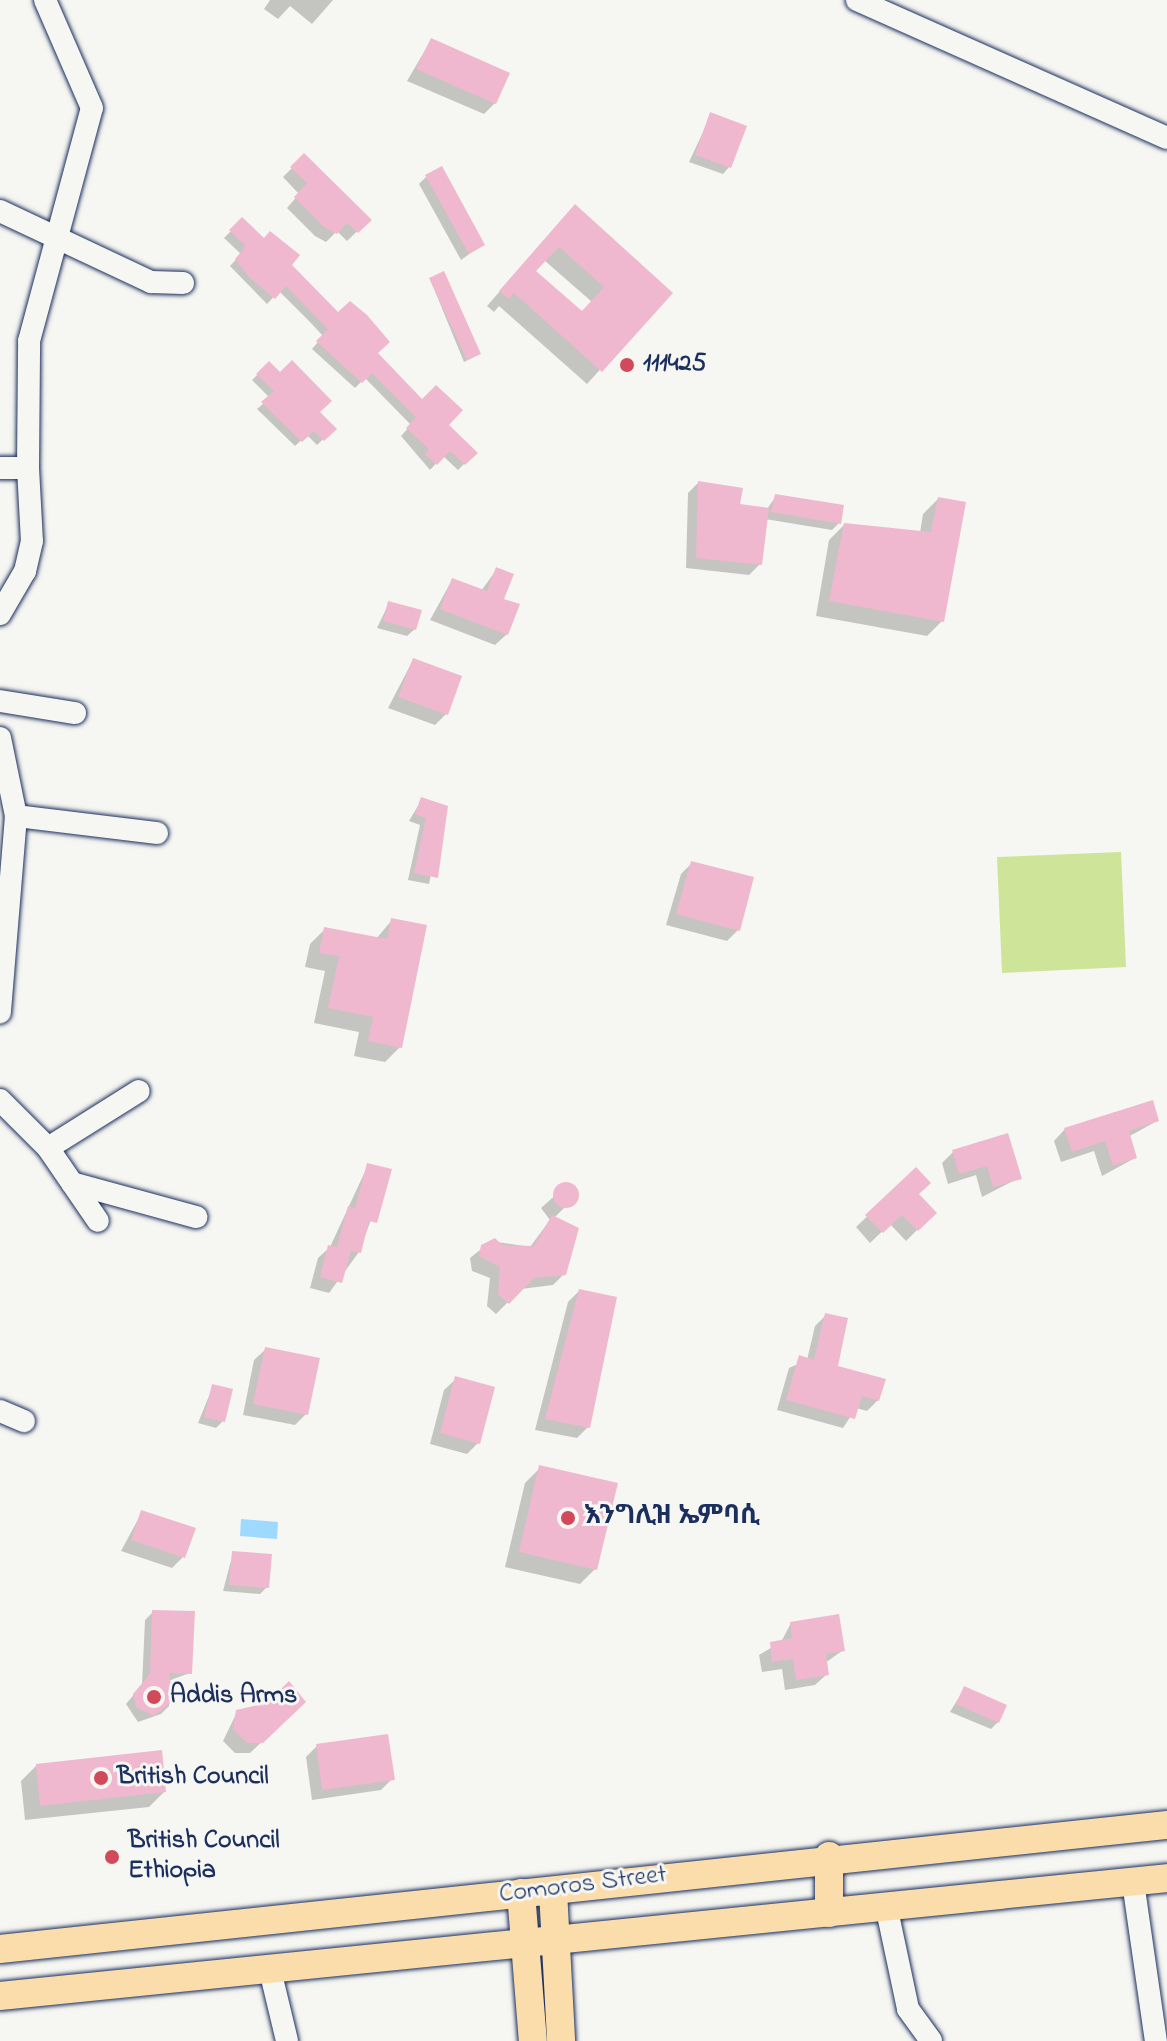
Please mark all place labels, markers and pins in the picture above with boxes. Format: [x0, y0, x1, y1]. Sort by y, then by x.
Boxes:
place label: 111425 [643, 349, 706, 381]
marker: 111425 [618, 356, 636, 374]
place label: እንግሊዝ ኤምባሲ [584, 1502, 760, 1534]
marker: እንግሊዝ ኤምባሲ [559, 1509, 577, 1527]
place label: Addis Arms [170, 1681, 297, 1713]
marker: Addis Arms [145, 1688, 163, 1706]
place label: British Council [117, 1762, 269, 1794]
marker: British Council [92, 1769, 110, 1787]
place label: British Council Ethiopia [128, 1826, 280, 1888]
marker: British Council Ethiopia [103, 1848, 121, 1866]

